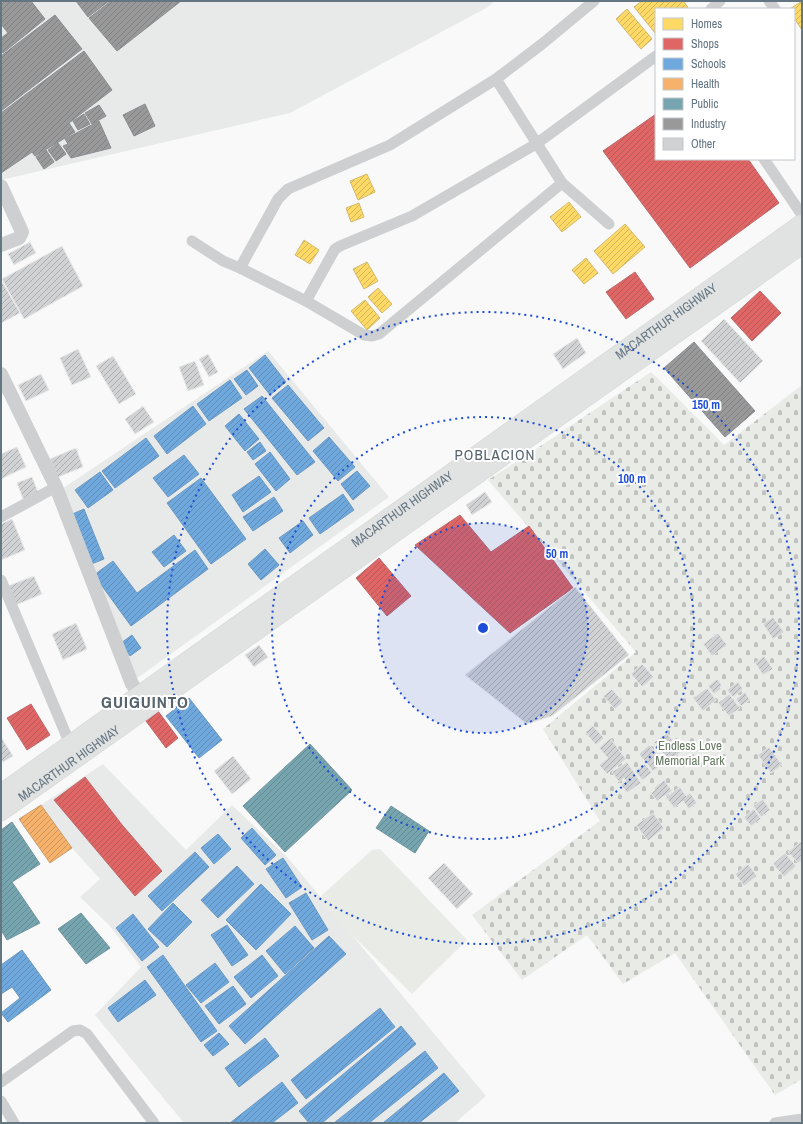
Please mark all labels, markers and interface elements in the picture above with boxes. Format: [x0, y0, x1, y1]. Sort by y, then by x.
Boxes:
legend [655, 8, 795, 160]
text: Homes [691, 16, 722, 32]
text: Shops [691, 36, 719, 52]
text: Schools [691, 56, 726, 72]
text: Health [691, 76, 719, 92]
text: Public [691, 96, 718, 112]
text: Industry [691, 116, 726, 132]
text: Other [691, 136, 716, 152]
street label: MACARTHUR HIGHWAY [612, 279, 720, 363]
text: 150 m [692, 397, 720, 413]
district label: POBLACION [455, 444, 535, 465]
street label: MACARTHUR HIGHWAY [348, 467, 456, 551]
text: 100 m [618, 471, 646, 487]
text: 50 m [546, 546, 568, 562]
centre of rings [476, 621, 490, 635]
district label: GUIGUINTO [101, 690, 189, 713]
street label: MACARTHUR HIGHWAY [15, 721, 123, 805]
park label: Endless Love Memorial Park [655, 737, 725, 769]

